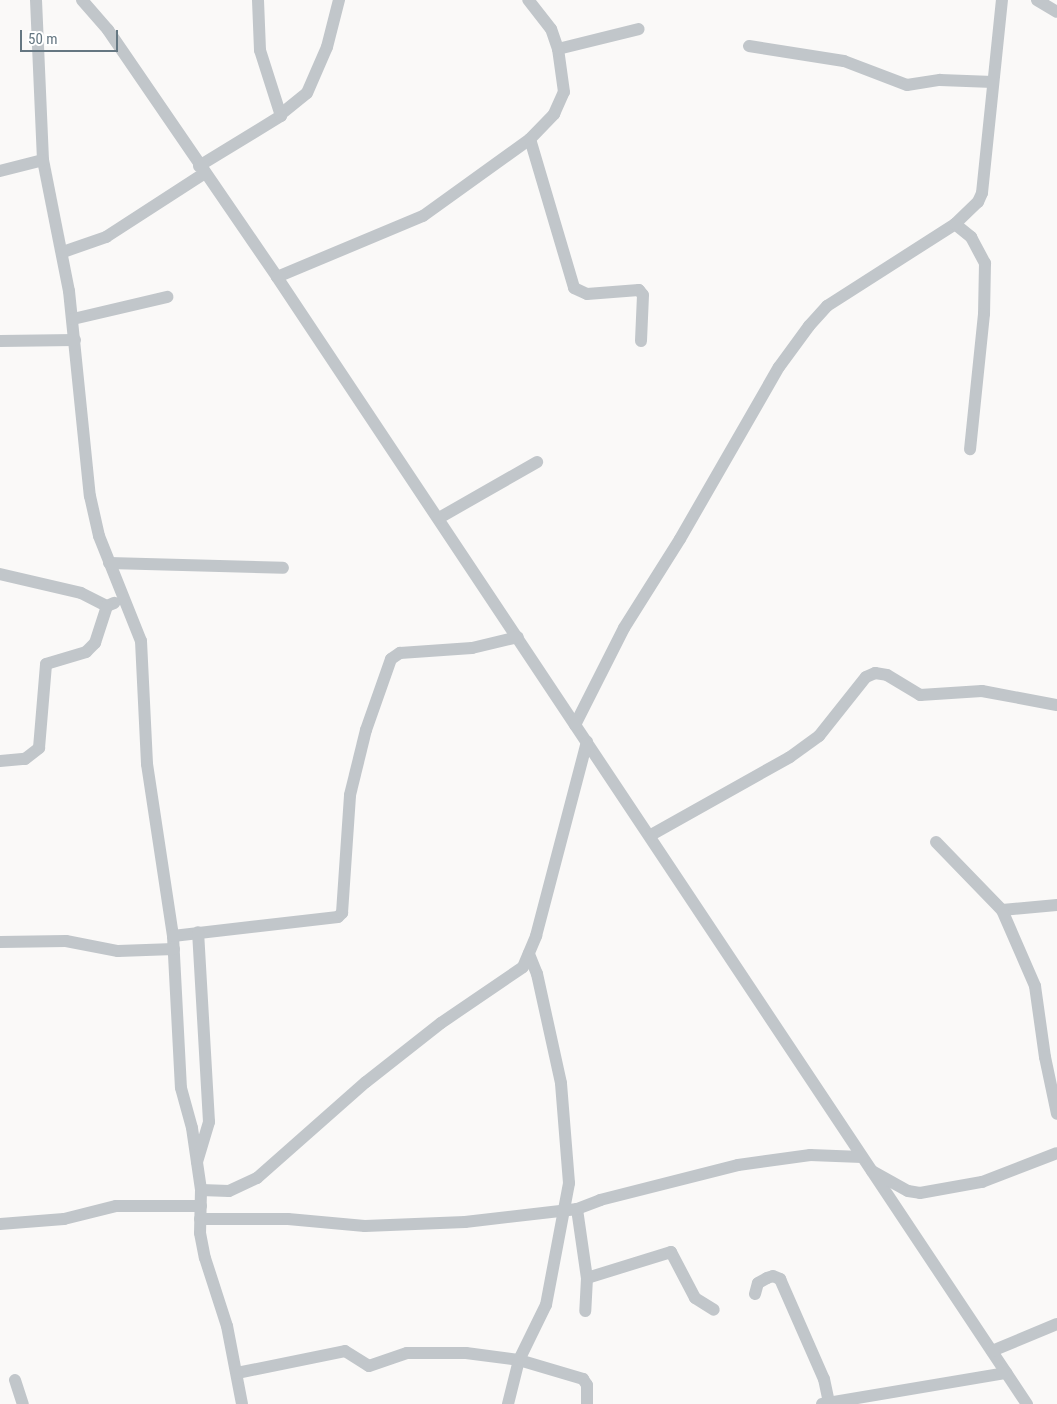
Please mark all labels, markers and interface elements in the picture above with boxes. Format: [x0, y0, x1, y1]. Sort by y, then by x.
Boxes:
scale bar [22, 20, 120, 52]
text: 50 m [28, 30, 58, 48]

